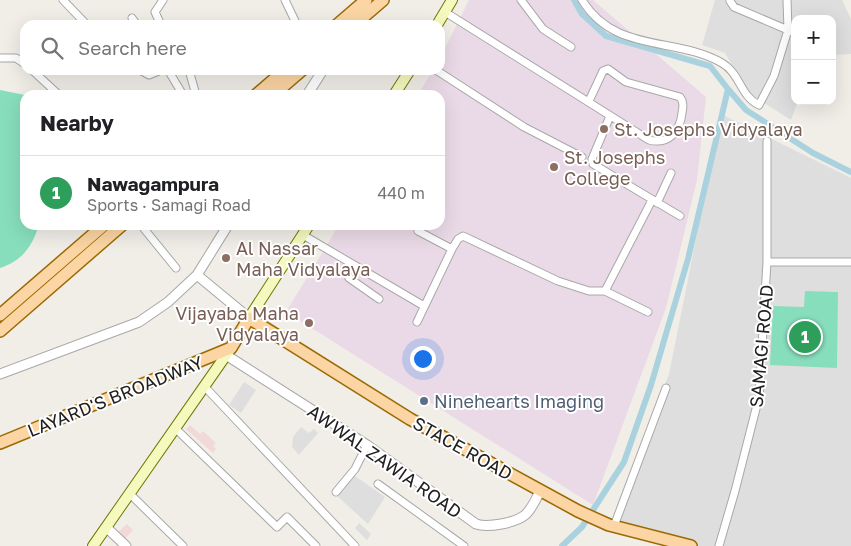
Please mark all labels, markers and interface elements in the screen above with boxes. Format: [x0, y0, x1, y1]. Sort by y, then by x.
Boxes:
map controls [791, 15, 836, 105]
button: + [791, 15, 836, 60]
search box [20, 20, 445, 75]
icon: search [38, 34, 66, 62]
text: Search here [78, 36, 187, 59]
button: − [791, 60, 836, 105]
text: Nearby [40, 110, 114, 136]
place label: St. Josephs Vidyalaya [614, 118, 803, 140]
marker: St. Josephs Vidyalaya [598, 123, 610, 135]
place label: St. Josephs College [564, 146, 665, 189]
marker: St. Josephs College [548, 161, 560, 173]
text: Nawagampura [87, 172, 219, 195]
text: 1 [52, 183, 60, 203]
text: 440 m [377, 183, 425, 203]
text: Sports · Samagi Road [87, 195, 251, 215]
place label: Al Nassar Maha Vidyalaya [236, 237, 370, 280]
marker: Al Nassar Maha Vidyalaya [220, 252, 232, 264]
street label: SAMAGI ROAD [745, 284, 777, 408]
place label: Vijayaba Maha Vidyalaya [175, 302, 299, 345]
marker: Vijayaba Maha Vidyalaya [303, 317, 315, 329]
pin: 1 [789, 318, 821, 356]
your location [410, 346, 436, 372]
street label: LAYARD'S BROADWAY [24, 351, 206, 441]
place label: Ninehearts Imaging [434, 390, 604, 412]
marker: Ninehearts Imaging [418, 395, 430, 407]
street label: AWWAL ZAWIA ROAD [304, 400, 466, 522]
street label: STACE ROAD [409, 412, 517, 484]

